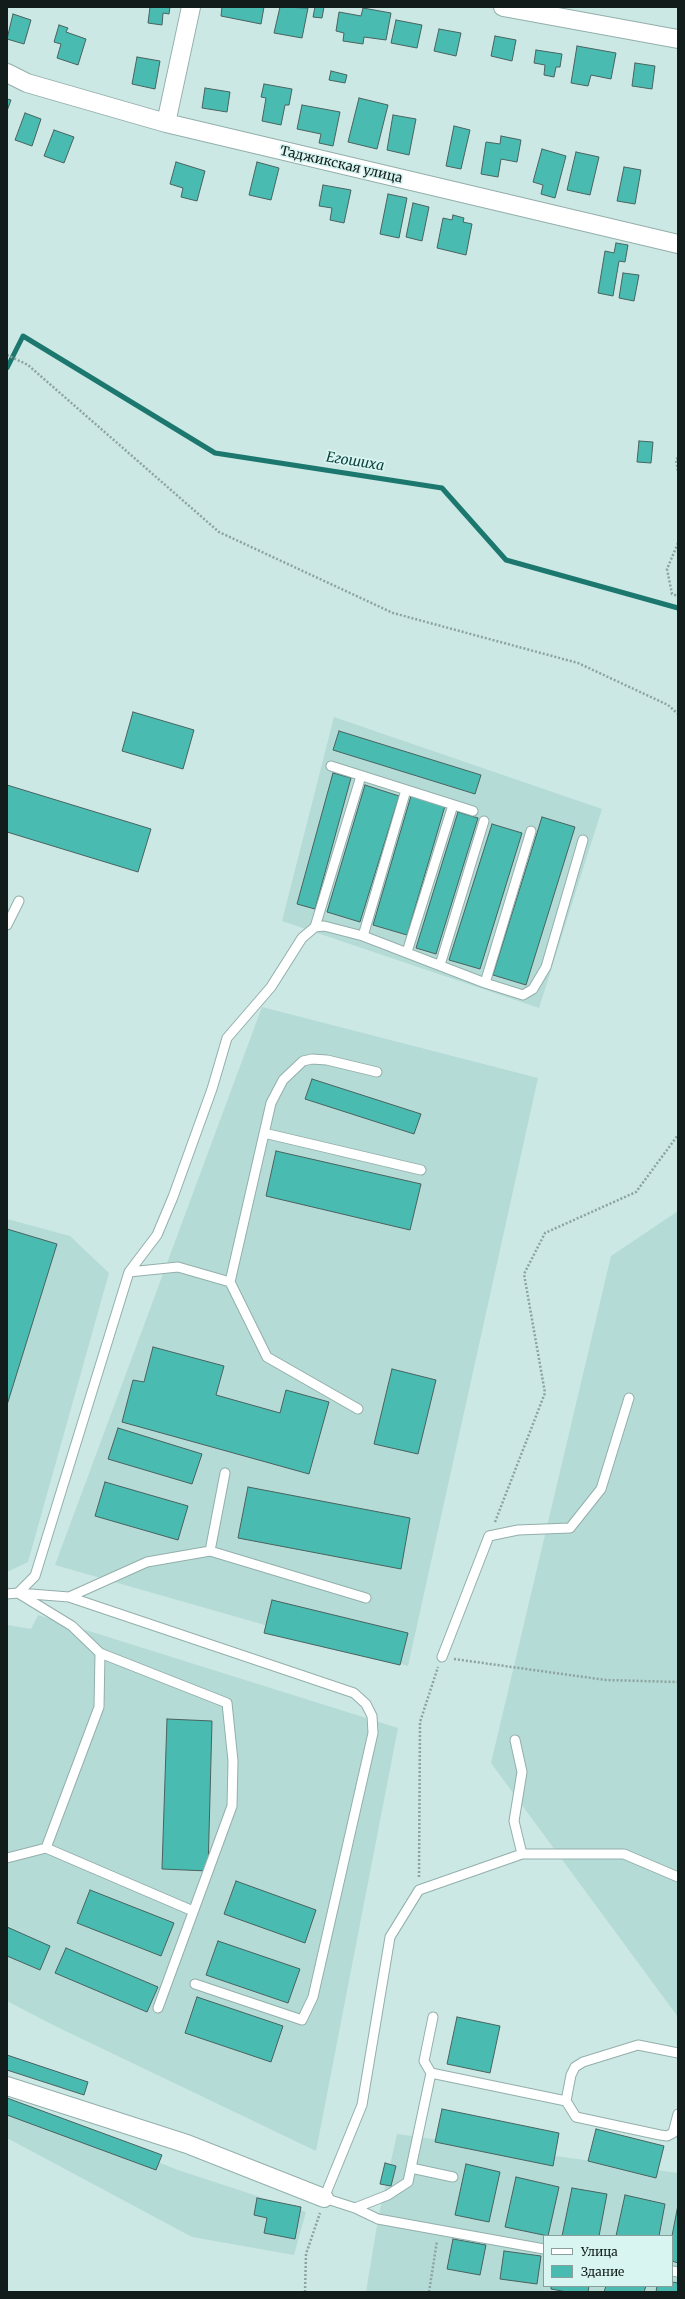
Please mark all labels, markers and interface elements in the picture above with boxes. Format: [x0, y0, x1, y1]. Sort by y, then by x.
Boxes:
street label: Таджикская улица [278, 143, 404, 187]
water label: Егошиха [325, 449, 385, 475]
legend [543, 2235, 673, 2287]
text: Улица [581, 2244, 618, 2259]
text: Здание [581, 2264, 624, 2279]

